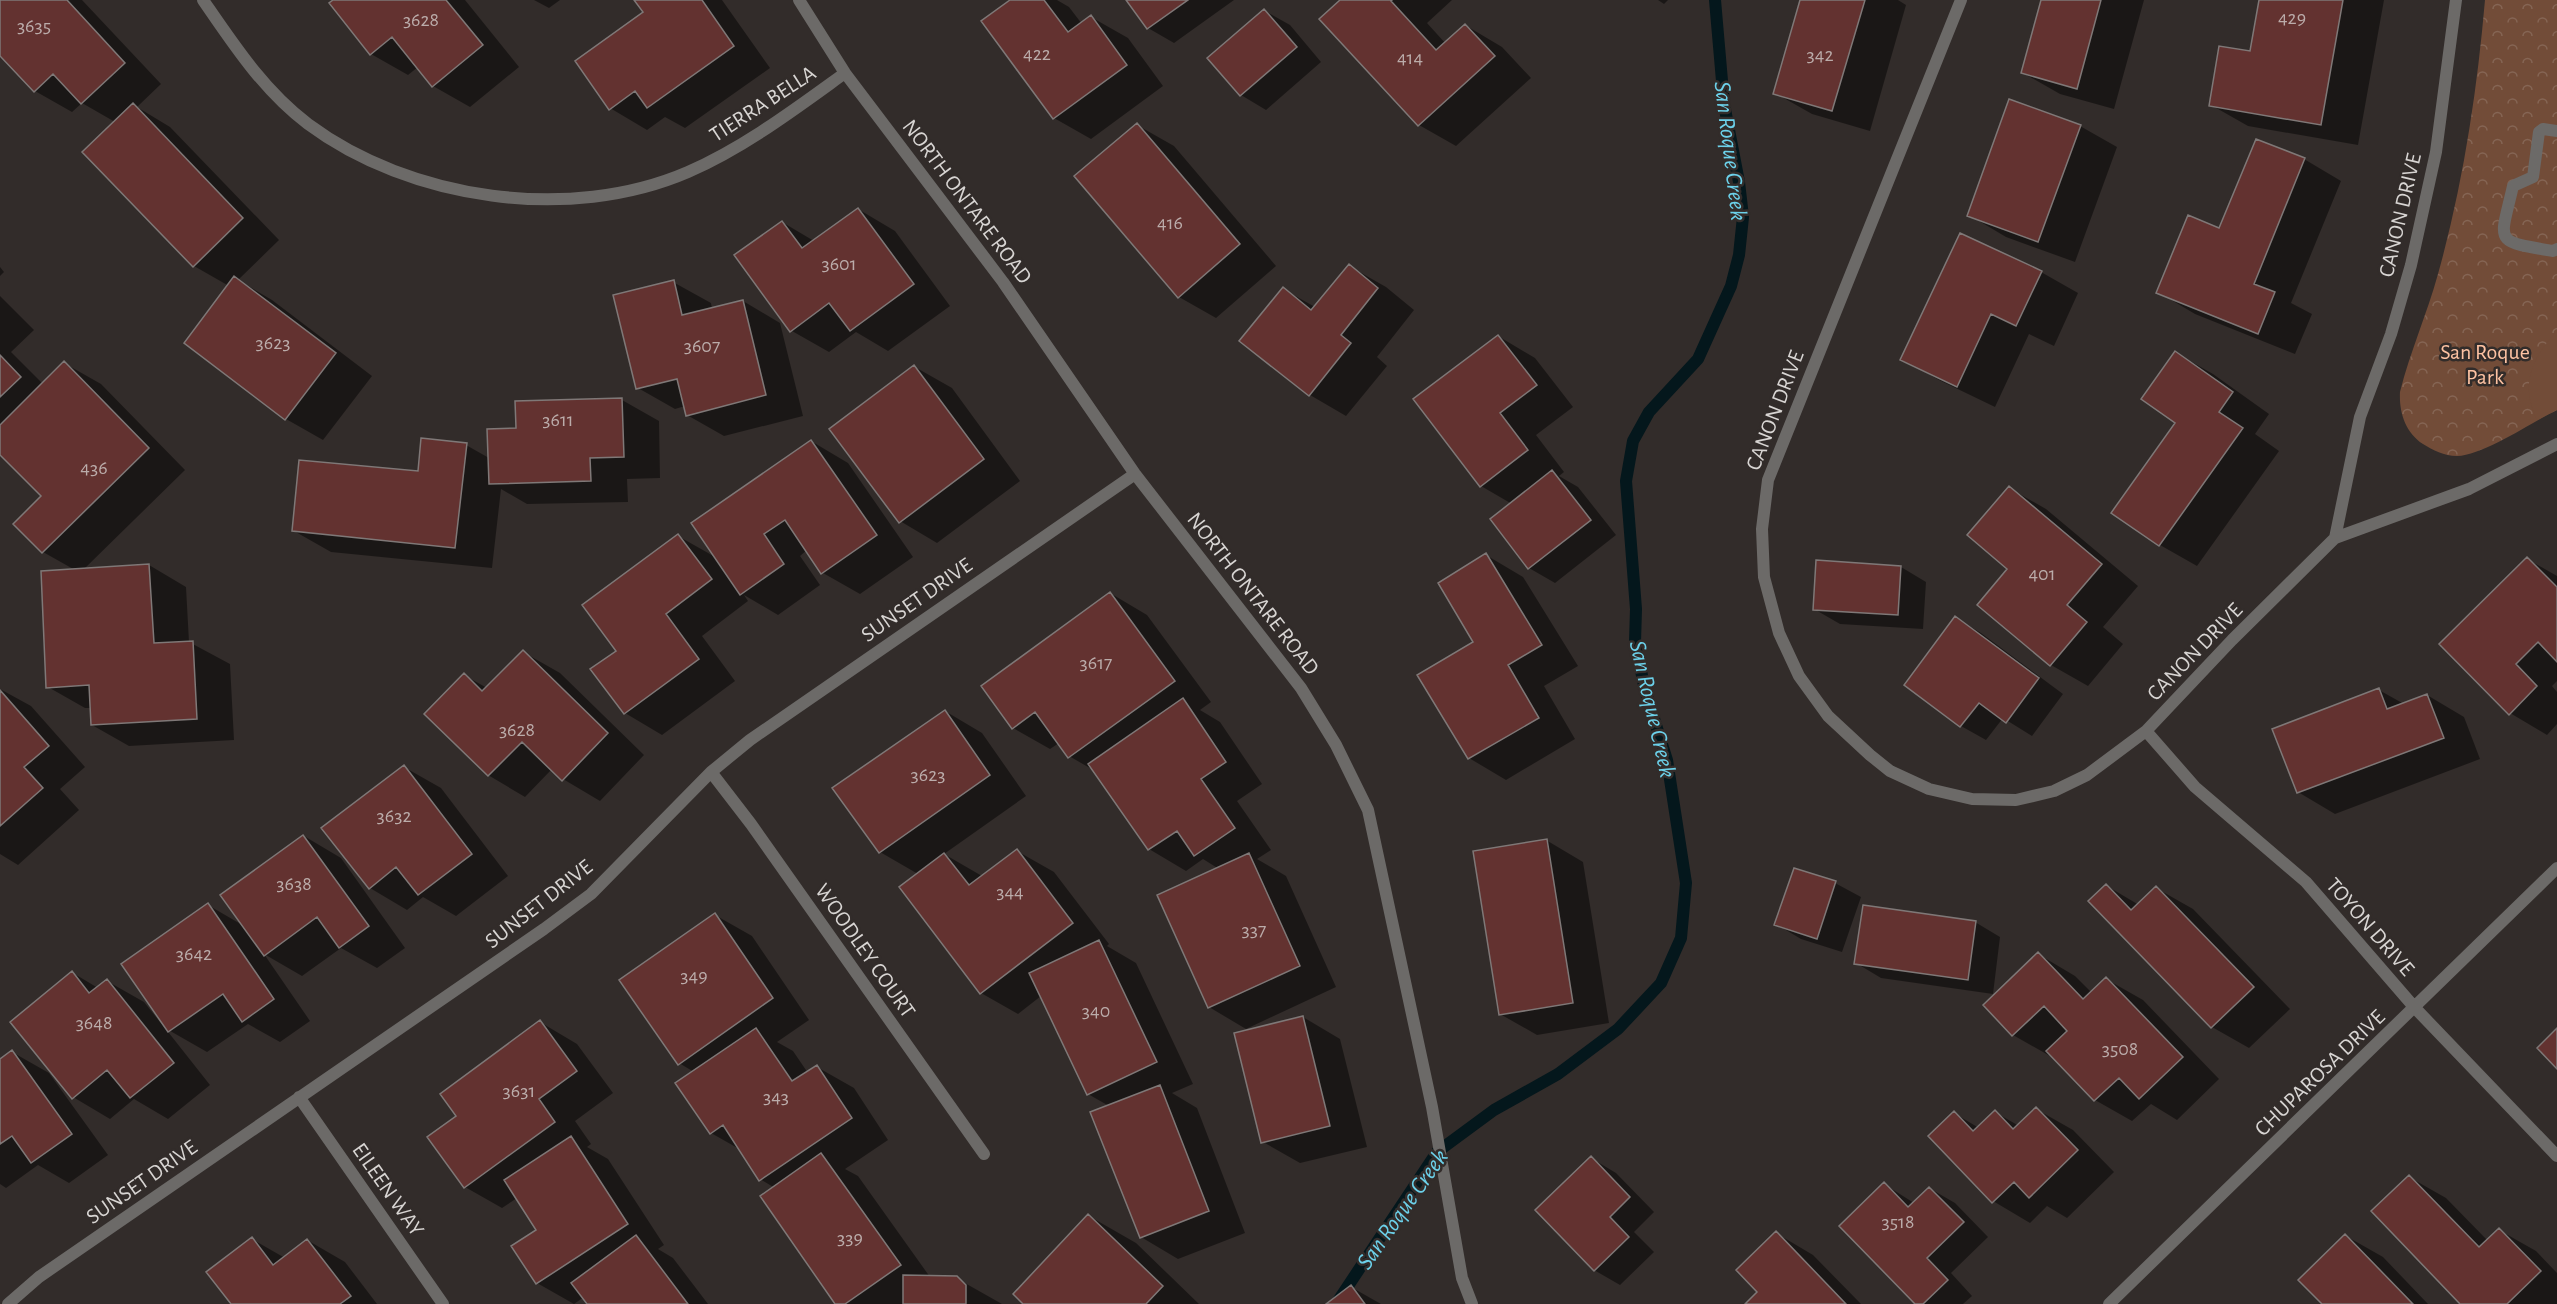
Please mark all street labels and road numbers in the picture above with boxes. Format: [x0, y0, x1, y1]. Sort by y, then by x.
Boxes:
street label: TIERRA BELLA [706, 61, 820, 146]
street label: NORTH ONTARE ROAD [898, 115, 1036, 288]
street label: CANON DRIVE [2375, 151, 2425, 279]
street label: CANON DRIVE [1742, 347, 1808, 473]
street label: NORTH ONTARE ROAD [1183, 508, 1323, 679]
street label: SUNSET DRIVE [857, 553, 976, 646]
street label: CANON DRIVE [2143, 598, 2247, 705]
street label: SUNSET DRIVE [481, 855, 597, 952]
street label: TOYON DRIVE [2322, 874, 2419, 980]
street label: WOODLEY COURT [811, 880, 920, 1022]
street label: CHUPAROSA DRIVE [2251, 1005, 2389, 1140]
street label: SUNSET DRIVE [82, 1135, 201, 1228]
street label: EILEEN WAY [348, 1139, 428, 1240]

